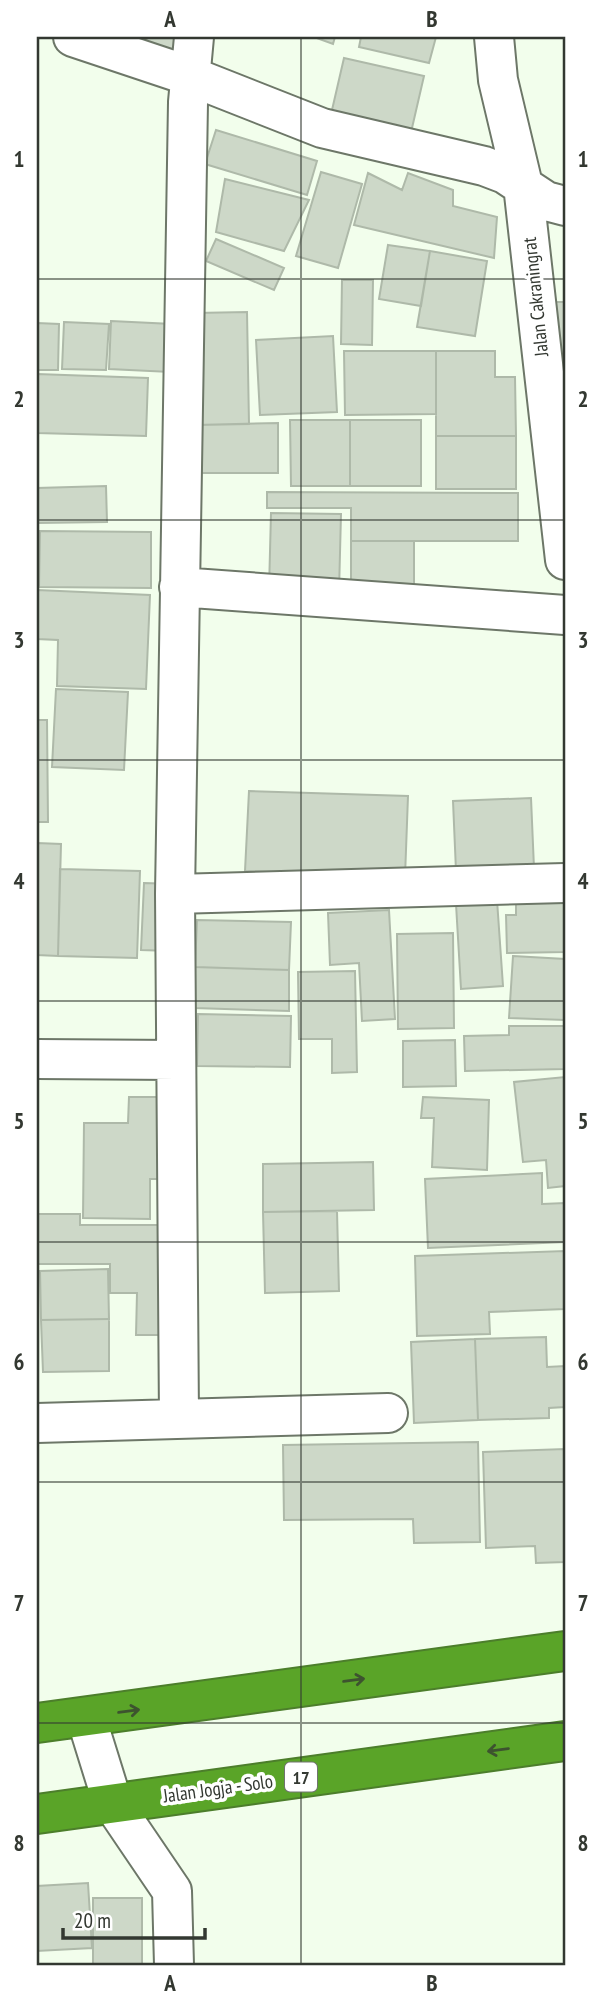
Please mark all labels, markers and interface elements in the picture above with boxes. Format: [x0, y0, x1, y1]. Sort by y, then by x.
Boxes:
text: A [163, 4, 176, 33]
text: B [426, 4, 438, 33]
text: 1 [14, 144, 25, 173]
text: 1 [578, 144, 589, 173]
street label: Jalan Cakraningrat [517, 235, 553, 359]
text: 2 [14, 384, 25, 413]
text: 2 [578, 384, 589, 413]
text: 3 [14, 625, 25, 654]
text: 3 [578, 625, 589, 654]
text: 4 [14, 866, 25, 895]
text: 4 [578, 866, 589, 895]
text: 5 [14, 1106, 25, 1135]
text: 5 [578, 1106, 589, 1135]
text: 6 [14, 1347, 25, 1376]
text: 6 [578, 1347, 589, 1376]
text: 7 [14, 1588, 25, 1617]
text: 7 [578, 1588, 589, 1617]
one-way arrow [342, 1673, 365, 1686]
one-way arrow [117, 1704, 140, 1717]
one-way arrow [487, 1743, 509, 1756]
road number: 17 [285, 1762, 317, 1792]
street label: Jalan Jogja - Solo [161, 1768, 274, 1808]
text: 8 [14, 1828, 25, 1857]
text: 8 [578, 1828, 589, 1857]
scale bar [63, 1897, 205, 1941]
text: 20 m [74, 1907, 111, 1934]
text: A [163, 1968, 176, 1997]
text: B [426, 1968, 438, 1997]

